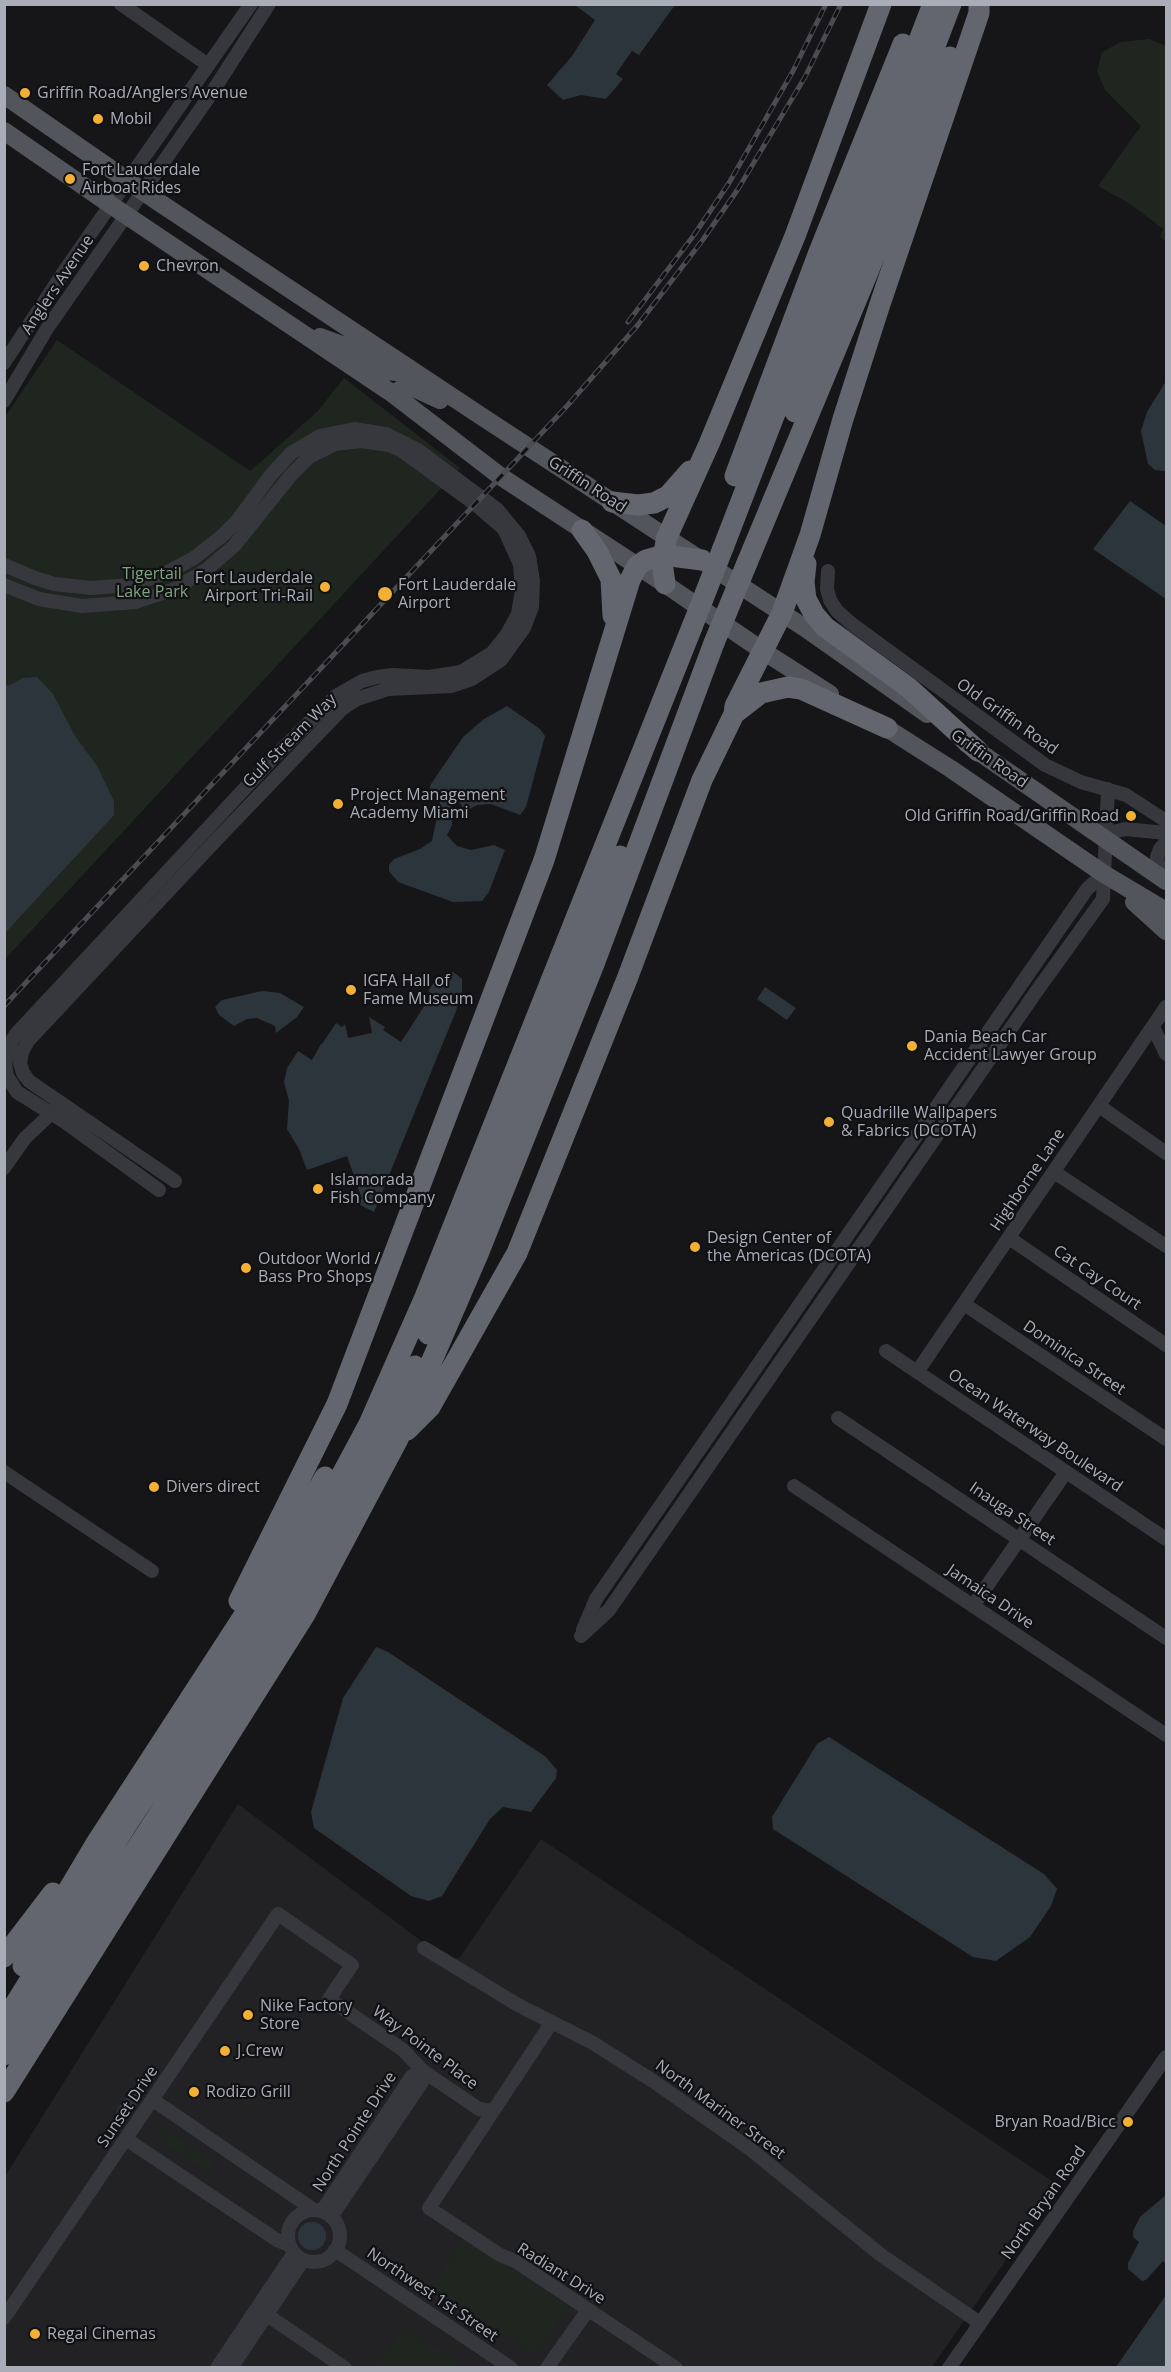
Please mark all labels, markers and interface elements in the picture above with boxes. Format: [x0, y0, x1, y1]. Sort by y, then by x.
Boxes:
place label: Griffin Road/Anglers Avenue [37, 83, 248, 103]
marker: Griffin Road/Anglers Avenue [18, 86, 32, 100]
place label: Mobil [110, 109, 152, 129]
marker: Mobil [91, 112, 105, 126]
place label: Fort Lauderdale Airboat Rides [82, 160, 200, 198]
marker: Fort Lauderdale Airboat Rides [63, 172, 77, 186]
street label: Anglers Avenue [18, 232, 98, 338]
place label: Chevron [156, 256, 219, 276]
marker: Chevron [137, 259, 151, 273]
street label: Griffin Road [544, 453, 630, 517]
park label: Tigertail Lake Park [116, 564, 188, 602]
place label: Fort Lauderdale Airport Tri-Rail [195, 568, 313, 606]
place label: Fort Lauderdale Airport [398, 575, 516, 613]
marker: Fort Lauderdale Airport Tri-Rail [318, 580, 332, 594]
marker: Fort Lauderdale Airport [376, 585, 394, 603]
street label: Old Griffin Road [953, 675, 1061, 759]
street label: Gulf Stream Way [239, 690, 341, 792]
street label: Griffin Road [947, 726, 1031, 792]
place label: Project Management Academy Miami [350, 785, 505, 823]
marker: Project Management Academy Miami [331, 797, 345, 811]
place label: Old Griffin Road/Griffin Road [904, 806, 1119, 826]
marker: Old Griffin Road/Griffin Road [1124, 809, 1138, 823]
place label: IGFA Hall of Fame Museum [363, 971, 474, 1009]
marker: IGFA Hall of Fame Museum [344, 983, 358, 997]
place label: Dania Beach Car Accident Lawyer Group [924, 1027, 1097, 1065]
marker: Dania Beach Car Accident Lawyer Group [905, 1039, 919, 1053]
place label: Quadrille Wallpapers & Fabrics (DCOTA) [841, 1103, 997, 1141]
marker: Quadrille Wallpapers & Fabrics (DCOTA) [822, 1115, 836, 1129]
street label: Highborne Lane [987, 1125, 1069, 1235]
place label: Islamorada Fish Company [330, 1170, 435, 1208]
marker: Islamorada Fish Company [311, 1182, 325, 1196]
place label: Design Center of the Americas (DCOTA) [707, 1228, 871, 1266]
marker: Design Center of the Americas (DCOTA) [688, 1240, 702, 1254]
street label: Cat Cay Court [1049, 1242, 1145, 1314]
place label: Outdoor World / Bass Pro Shops [258, 1249, 380, 1287]
marker: Outdoor World / Bass Pro Shops [239, 1261, 253, 1275]
street label: Dominica Street [1019, 1317, 1129, 1399]
street label: Ocean Waterway Boulevard [944, 1365, 1126, 1497]
place label: Divers direct [166, 1477, 260, 1497]
street label: Inauga Street [965, 1478, 1059, 1550]
marker: Divers direct [147, 1480, 161, 1494]
street label: Jamaica Drive [943, 1561, 1037, 1633]
place label: Nike Factory Store [260, 1996, 352, 2034]
street label: Way Pointe Place [369, 2002, 481, 2094]
marker: Nike Factory Store [241, 2008, 255, 2022]
place label: J.Crew [237, 2041, 284, 2061]
marker: J.Crew [218, 2044, 232, 2058]
street label: North Mariner Street [651, 2056, 789, 2164]
street label: Sunset Drive [94, 2063, 162, 2151]
street label: North Pointe Drive [309, 2068, 401, 2196]
place label: Rodizo Grill [206, 2082, 291, 2102]
marker: Rodizo Grill [187, 2085, 201, 2099]
place label: Bryan Road/Bicc [994, 2112, 1116, 2132]
marker: Bryan Road/Bicc [1121, 2115, 1135, 2129]
street label: North Bryan Road [998, 2143, 1090, 2263]
street label: Radiant Drive [513, 2239, 609, 2309]
street label: Northwest 1st Street [363, 2244, 501, 2346]
place label: Regal Cinemas [47, 2324, 156, 2344]
marker: Regal Cinemas [28, 2327, 42, 2341]

